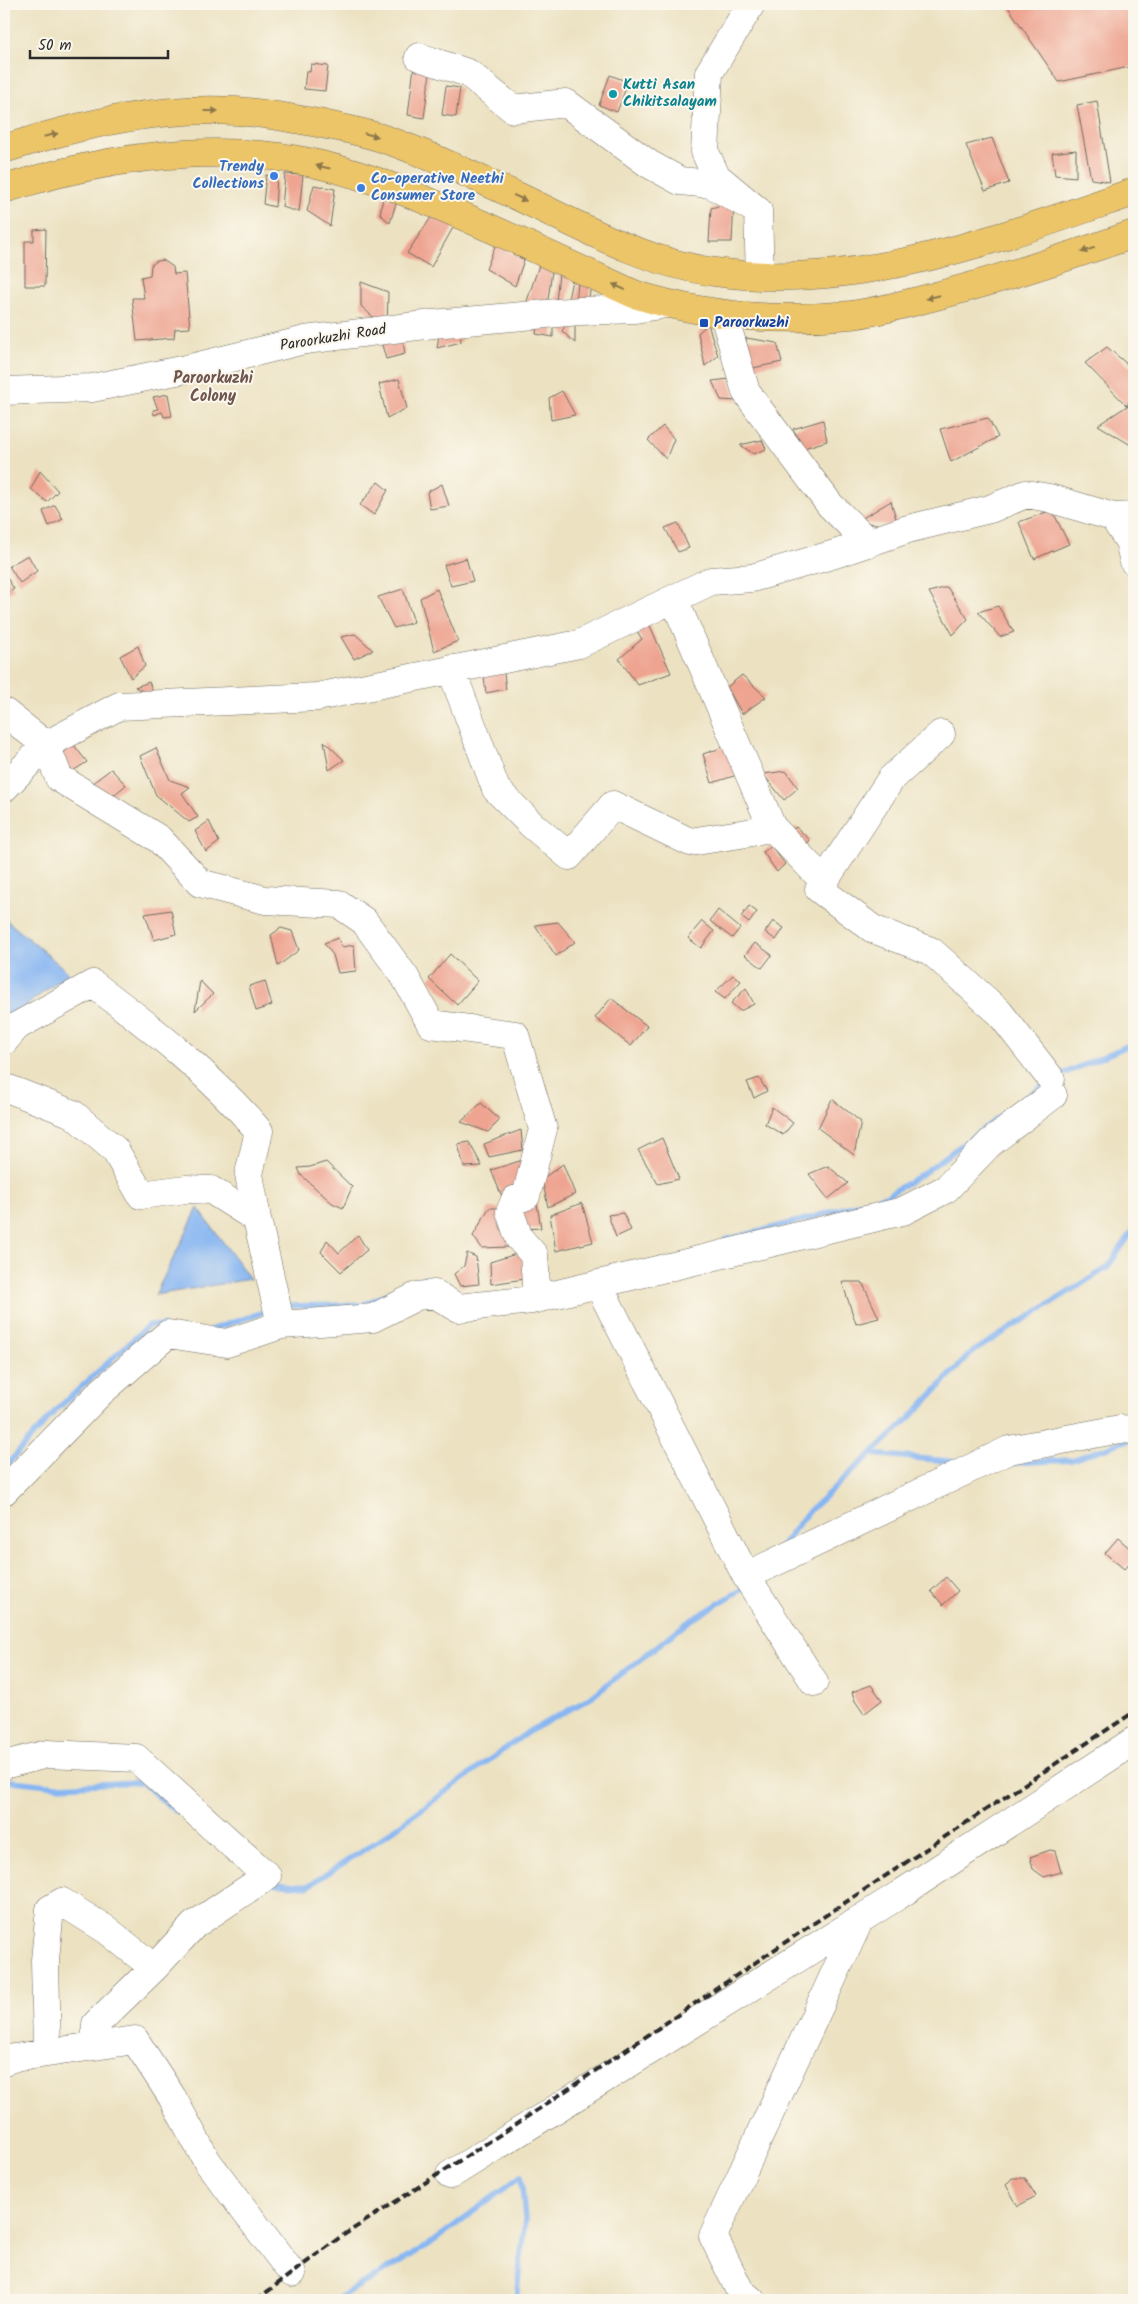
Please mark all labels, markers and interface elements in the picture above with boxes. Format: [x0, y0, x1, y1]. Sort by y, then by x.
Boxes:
scale bar [30, 28, 168, 60]
text: 50 m [38, 34, 72, 58]
place label: Kutti Asan Chikitsalayam [623, 73, 717, 114]
marker: Kutti Asan Chikitsalayam [607, 88, 619, 100]
one-way arrow [203, 107, 219, 115]
one-way arrow [43, 131, 58, 139]
one-way arrow [363, 131, 378, 139]
place label: Trendy Collections [192, 155, 264, 196]
one-way arrow [315, 162, 331, 170]
place label: Co-operative Neethi Consumer Store [371, 167, 505, 208]
marker: Trendy Collections [268, 170, 280, 182]
marker: Co-operative Neethi Consumer Store [355, 182, 367, 194]
one-way arrow [513, 194, 528, 202]
one-way arrow [1080, 246, 1095, 254]
one-way arrow [612, 283, 626, 291]
one-way arrow [925, 293, 940, 301]
place label: Paroorkuzhi [714, 311, 790, 335]
marker: Paroorkuzhi [698, 317, 710, 329]
street label: Paroorkuzhi Road [278, 318, 388, 358]
district label: Paroorkuzhi Colony [173, 366, 254, 409]

